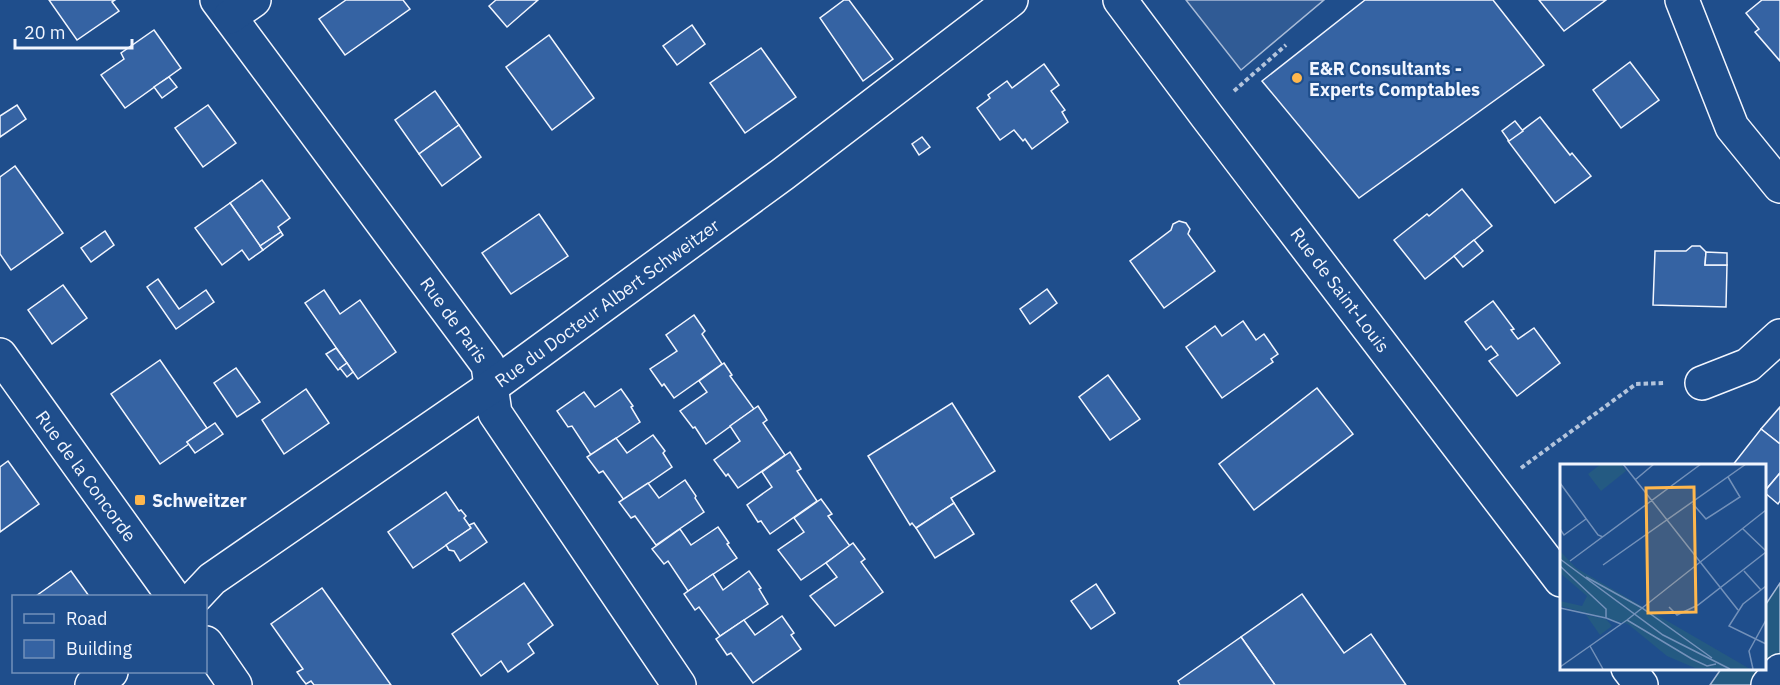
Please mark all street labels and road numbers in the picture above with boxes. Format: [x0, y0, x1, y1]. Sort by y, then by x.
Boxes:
street label: Rue du Docteur Albert Schweitzer [490, 214, 724, 392]
street label: Rue de Saint-Louis [1285, 223, 1395, 357]
street label: Rue de Paris [415, 273, 493, 367]
street label: Rue de la Concorde [31, 406, 141, 546]

